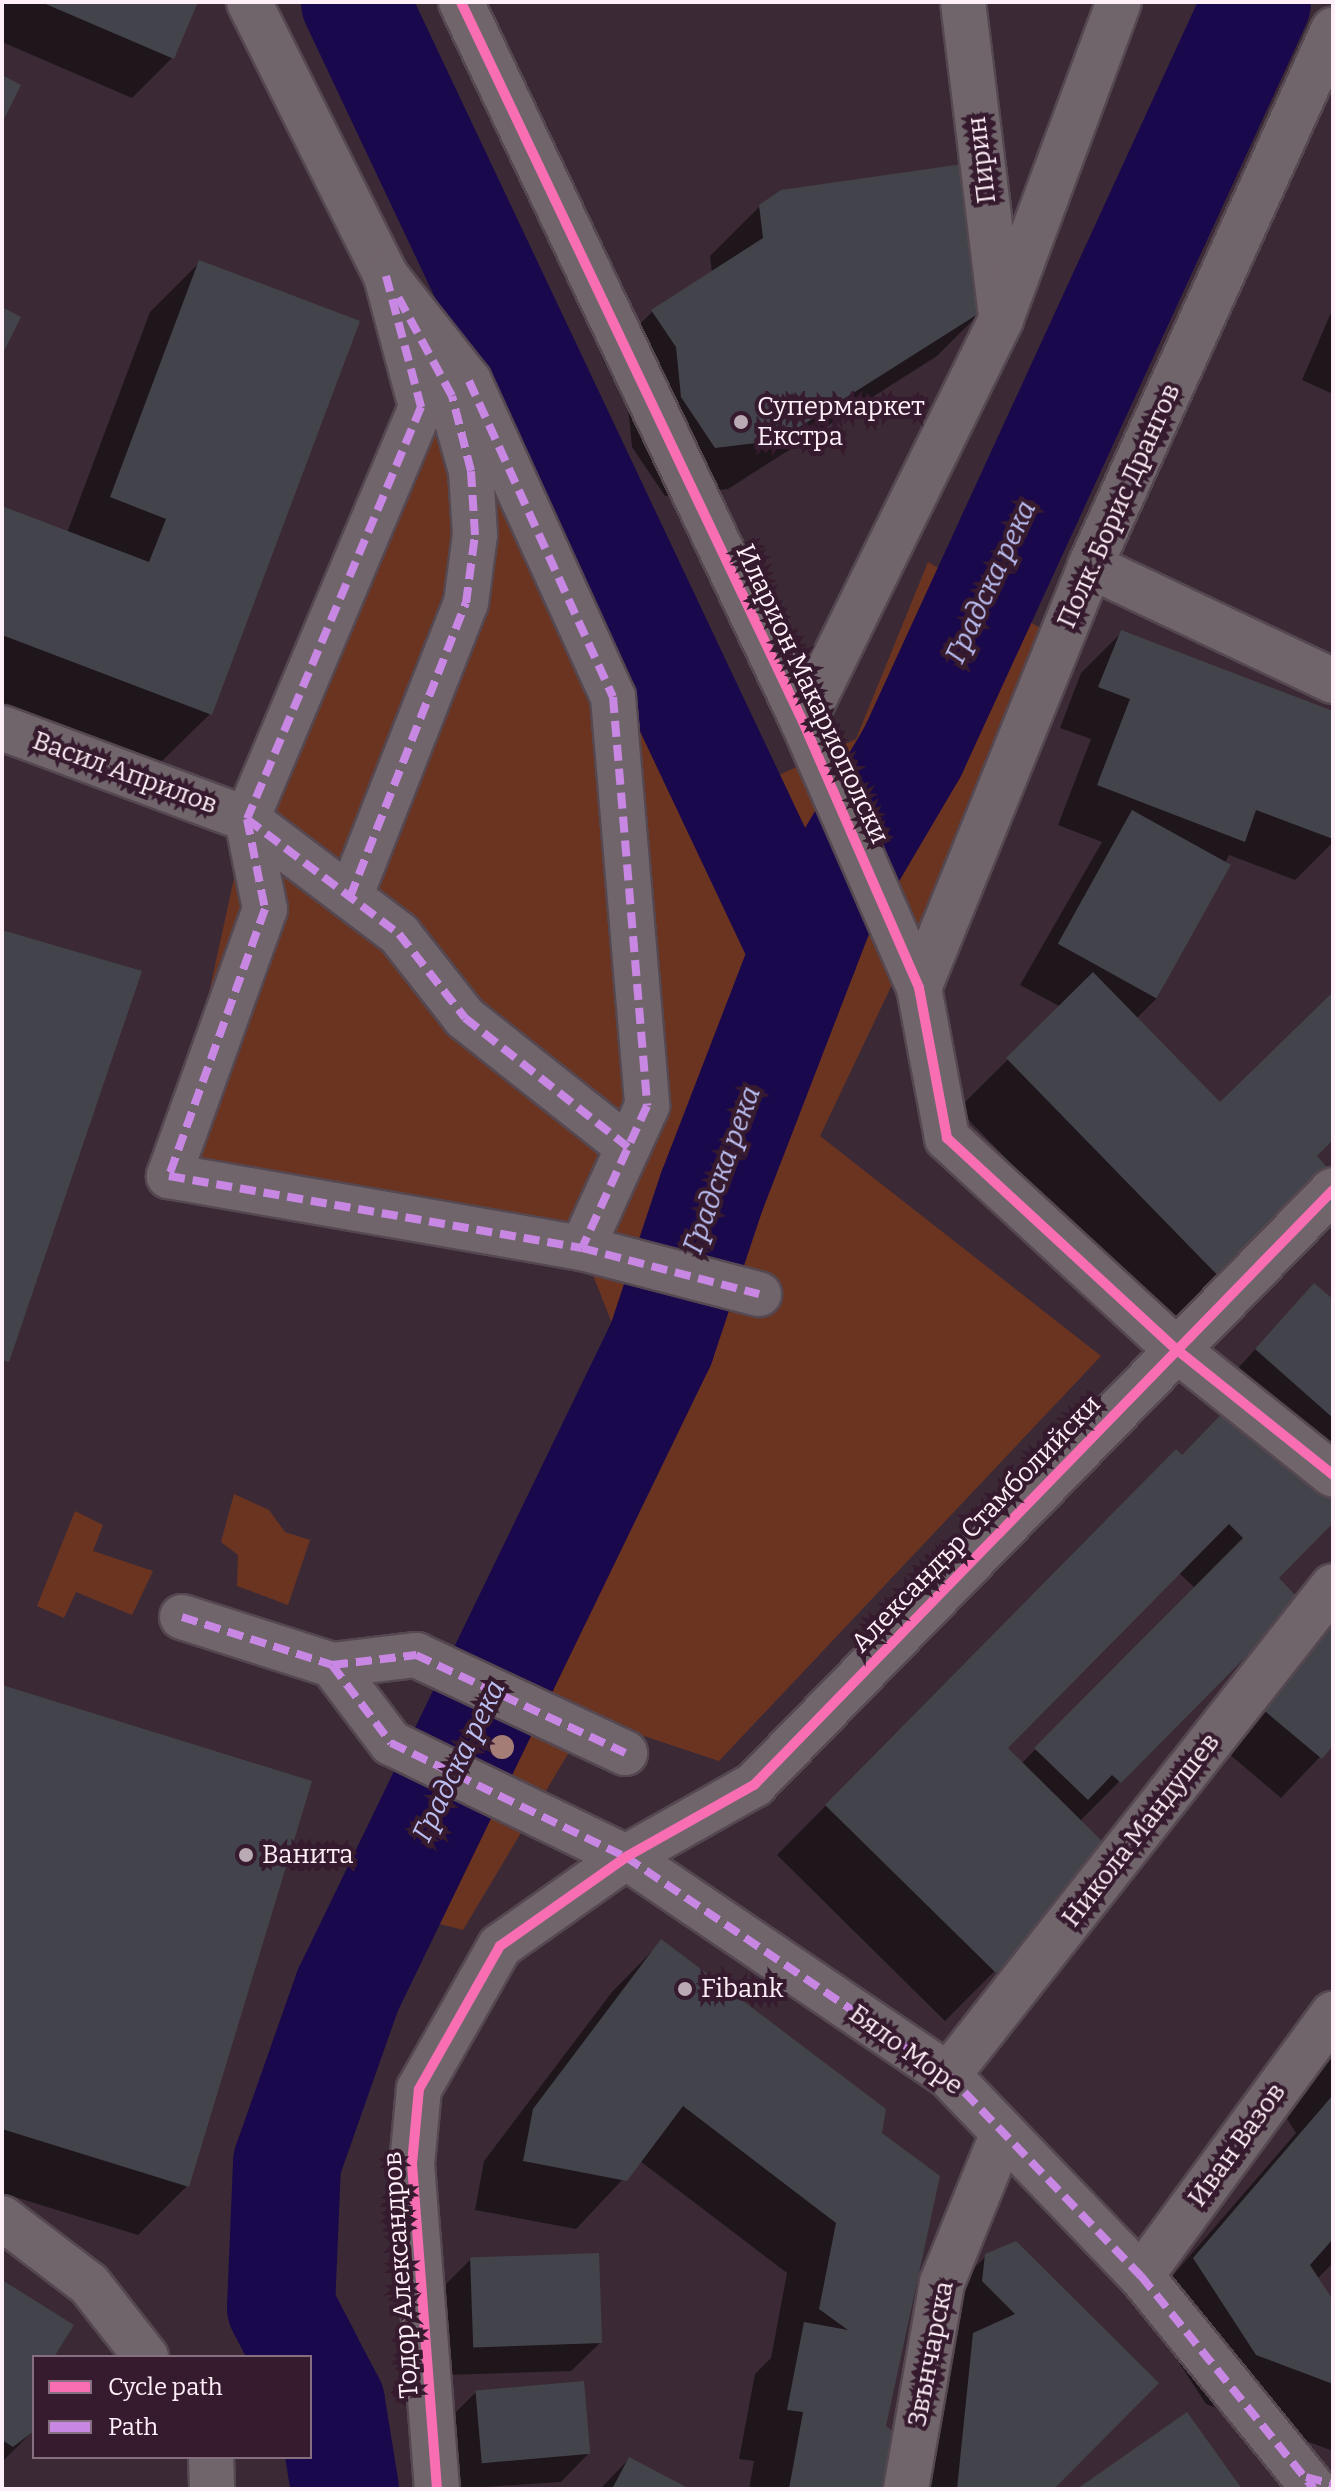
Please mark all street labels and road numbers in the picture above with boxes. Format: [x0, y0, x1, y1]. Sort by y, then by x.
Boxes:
street label: Пирин [961, 115, 1003, 205]
street label: Полк. Борис Дрангов [1051, 379, 1187, 633]
street label: Иларион Макариополски [729, 540, 895, 848]
street label: Васил Априлов [28, 725, 222, 821]
street label: Александър Стамболийски [845, 1389, 1107, 1659]
street label: Никола Мандушев [1056, 1727, 1226, 1933]
street label: Бяло Море [843, 1998, 969, 2102]
street label: Иван Вазов [1182, 2077, 1292, 2213]
street label: Тодор Александров [377, 2151, 425, 2399]
street label: Звънчарска [902, 2279, 960, 2429]

